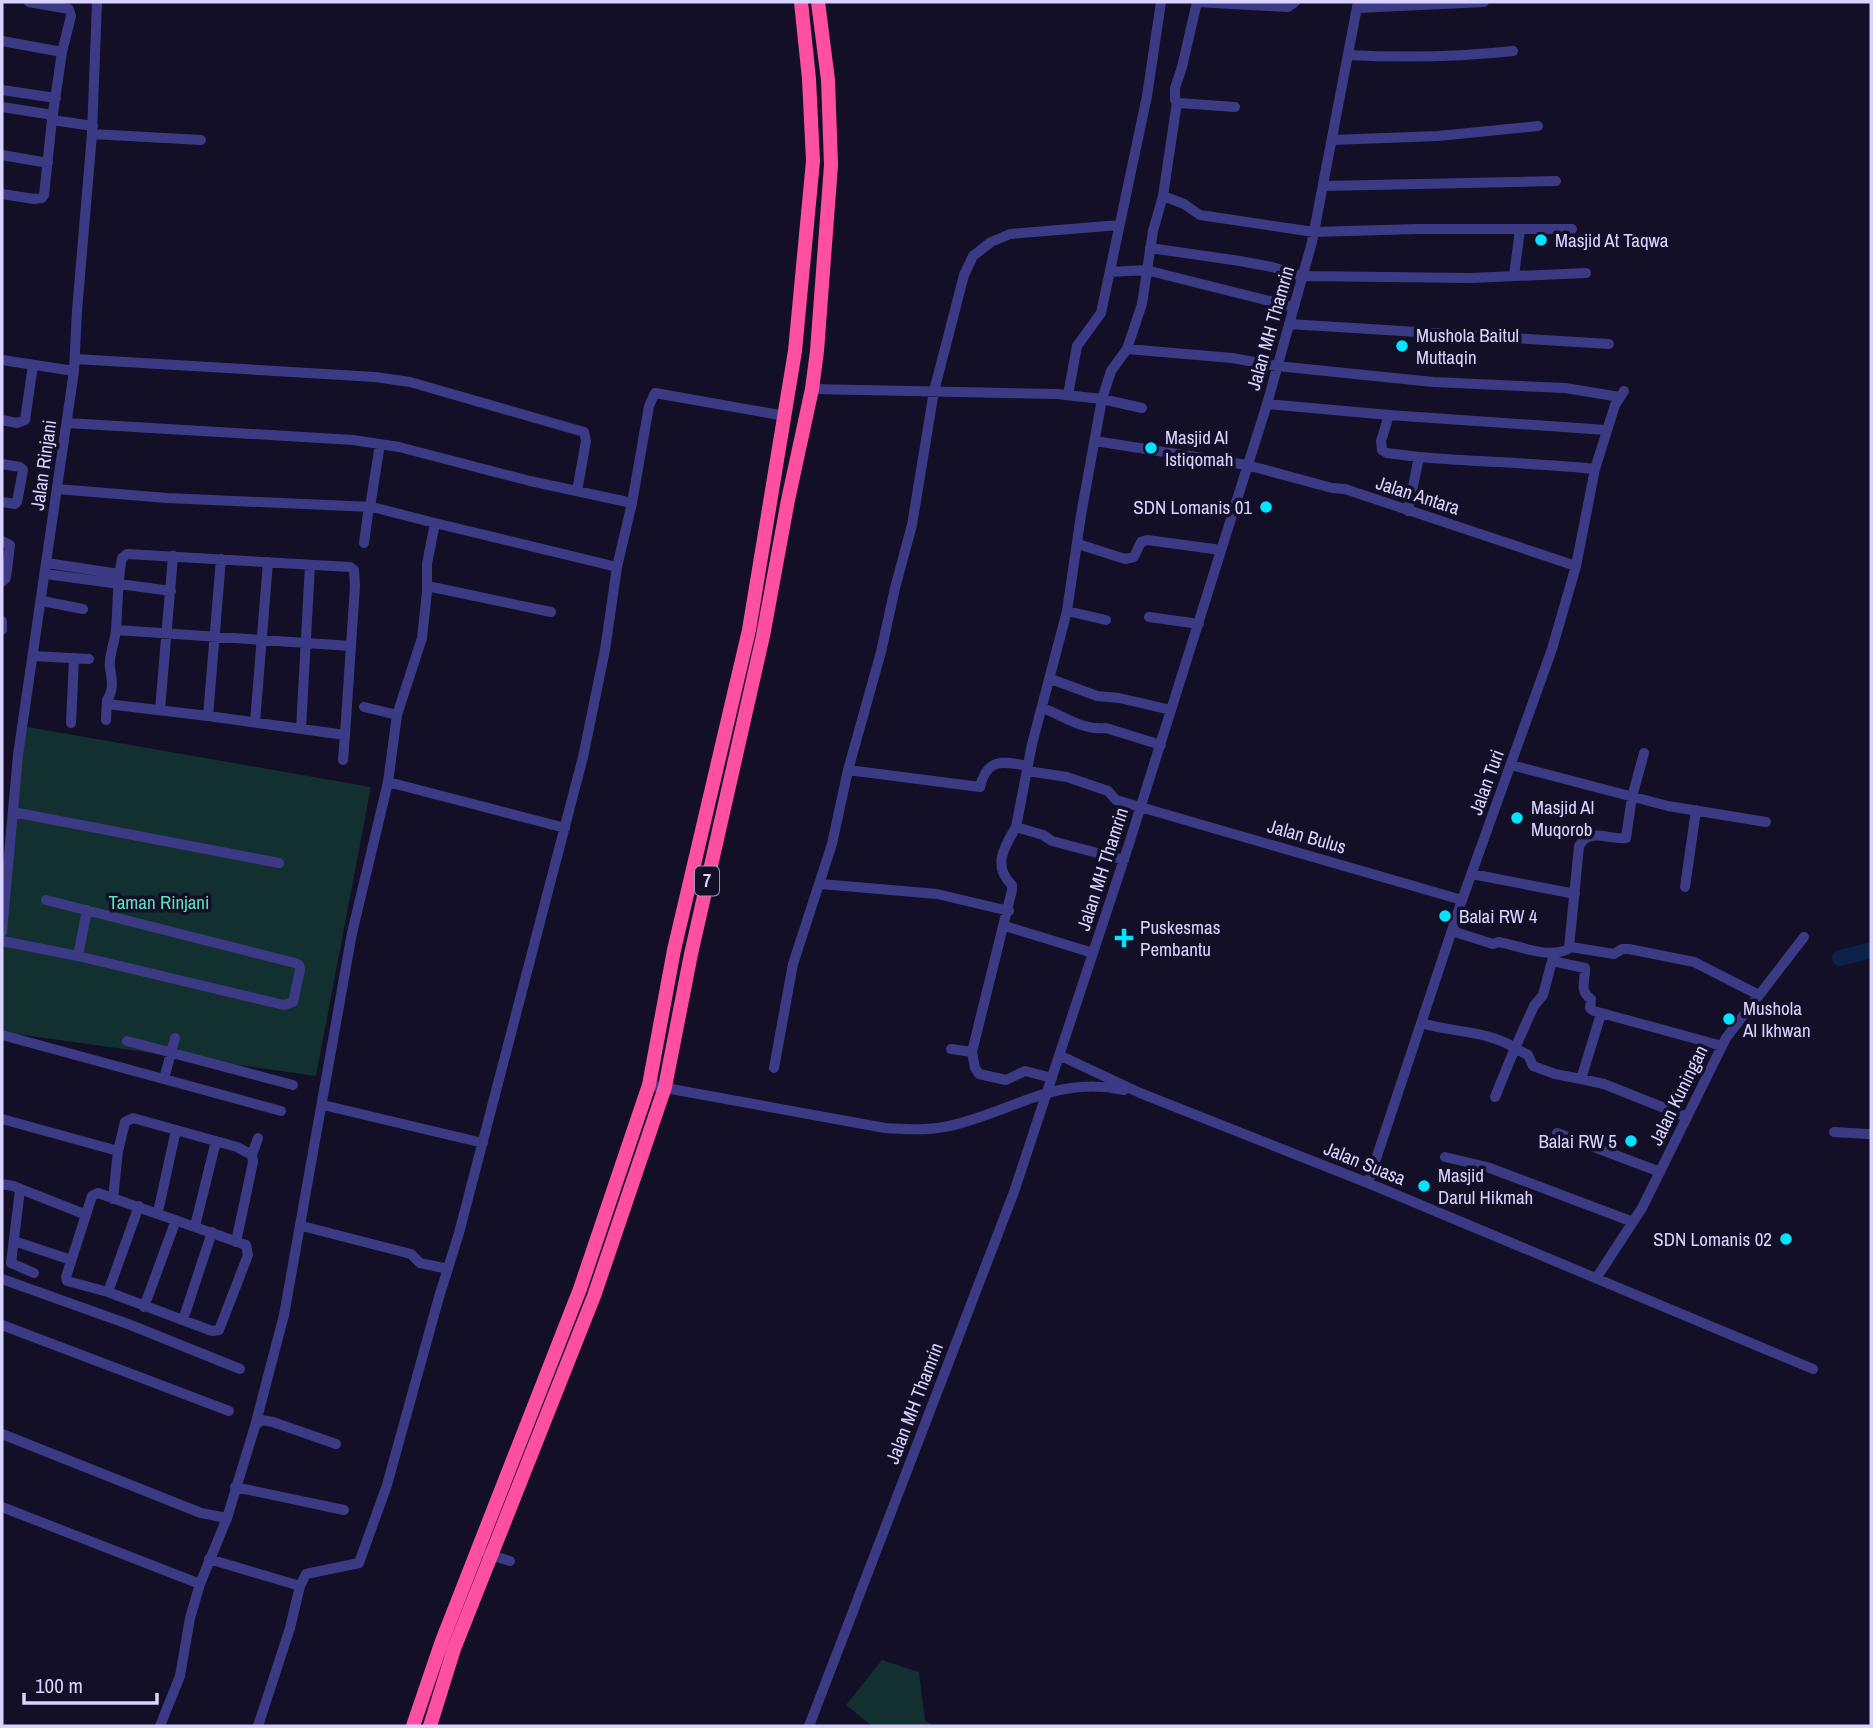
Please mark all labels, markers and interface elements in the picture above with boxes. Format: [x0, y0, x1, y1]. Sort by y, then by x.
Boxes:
place label: Masjid At Taqwa [1555, 227, 1669, 253]
marker: Masjid At Taqwa [1533, 232, 1549, 248]
street label: Jalan MH Thamrin [1240, 263, 1300, 393]
place label: Mushola Baitul Muttaqin [1416, 322, 1519, 370]
marker: Mushola Baitul Muttaqin [1394, 338, 1410, 354]
street label: Jalan Rinjani [24, 418, 62, 512]
place label: Masjid Al Istiqomah [1165, 424, 1233, 472]
marker: Masjid Al Istiqomah [1143, 440, 1159, 456]
street label: Jalan Antara [1373, 469, 1464, 521]
place label: SDN Lomanis 01 [1133, 494, 1252, 520]
marker: SDN Lomanis 01 [1258, 499, 1274, 515]
street label: Jalan Turi [1462, 746, 1510, 818]
place label: Masjid Al Muqorob [1531, 794, 1594, 842]
street label: Jalan MH Thamrin [1070, 804, 1134, 934]
marker: Masjid Al Muqorob [1509, 810, 1525, 826]
street label: Jalan Bulus [1265, 812, 1349, 860]
road number: 7 [695, 866, 719, 896]
park label: Taman Rinjani [109, 889, 209, 915]
place label: Balai RW 4 [1459, 903, 1538, 929]
marker: Balai RW 4 [1437, 908, 1453, 924]
place label: Puskesmas Pembantu [1140, 914, 1221, 962]
marker: Puskesmas Pembantu [1114, 928, 1134, 948]
place label: Mushola Al Ikhwan [1742, 995, 1811, 1043]
marker: Mushola Al Ikhwan [1721, 1011, 1737, 1027]
street label: Jalan Kuningan [1643, 1041, 1713, 1149]
place label: Balai RW 5 [1538, 1128, 1617, 1154]
marker: Balai RW 5 [1623, 1133, 1639, 1149]
street label: Jalan Suasa [1320, 1135, 1410, 1191]
place label: Masjid Darul Hikmah [1438, 1162, 1533, 1210]
marker: Masjid Darul Hikmah [1416, 1178, 1432, 1194]
place label: SDN Lomanis 02 [1653, 1226, 1772, 1252]
marker: SDN Lomanis 02 [1778, 1231, 1794, 1247]
street label: Jalan MH Thamrin [879, 1339, 949, 1467]
scale bar [24, 1662, 158, 1706]
text: 100 m [35, 1671, 83, 1700]

